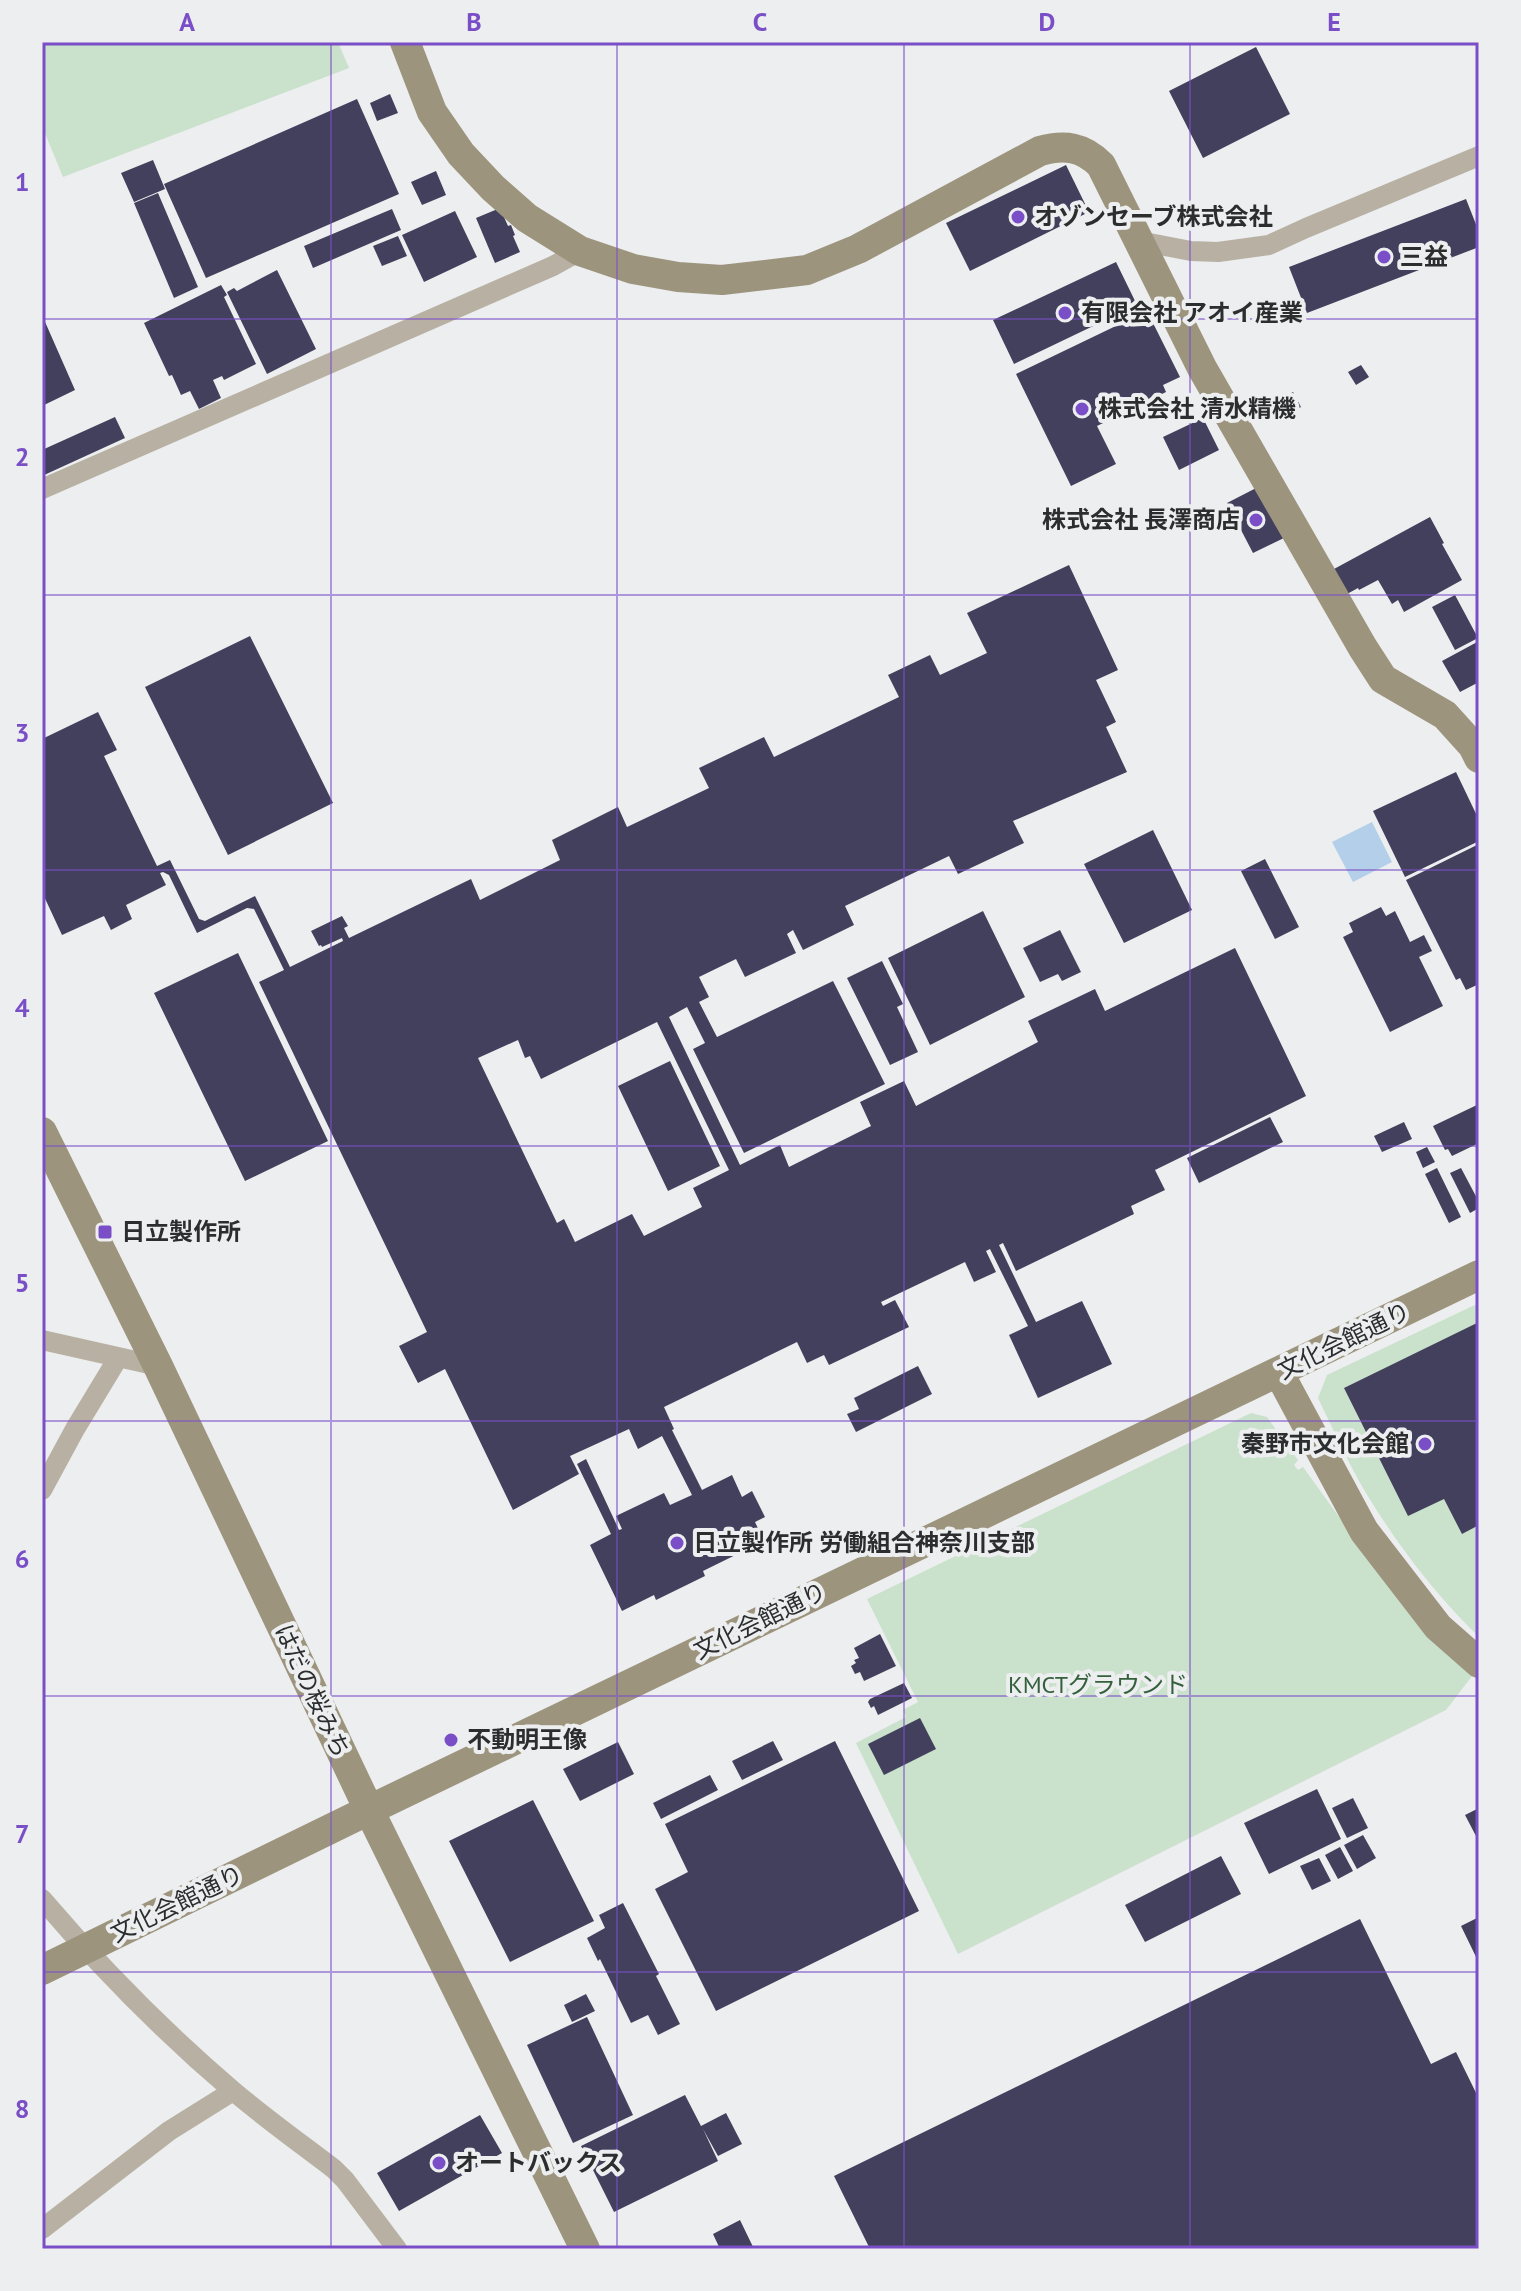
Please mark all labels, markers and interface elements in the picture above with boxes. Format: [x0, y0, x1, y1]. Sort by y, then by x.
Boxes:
text: A [179, 5, 195, 38]
text: B [466, 5, 482, 38]
text: C [753, 5, 767, 38]
text: D [1039, 5, 1055, 38]
text: E [1327, 5, 1341, 38]
text: 1 [15, 165, 29, 198]
place label: オゾンセーブ株式会社 [1034, 201, 1273, 232]
marker: オゾンセーブ株式会社 [1009, 208, 1027, 226]
place label: 三益 [1400, 241, 1448, 272]
marker: 三益 [1375, 248, 1393, 266]
place label: 有限会社 アオイ産業 [1081, 297, 1303, 328]
marker: 有限会社 アオイ産業 [1056, 304, 1074, 322]
place label: 株式会社 清水精機 [1098, 393, 1296, 424]
marker: 株式会社 清水精機 [1073, 400, 1091, 418]
text: 2 [15, 440, 29, 473]
place label: 株式会社 長澤商店 [1042, 504, 1240, 535]
marker: 株式会社 長澤商店 [1247, 511, 1265, 529]
text: 3 [15, 716, 29, 749]
text: 4 [15, 991, 30, 1024]
place label: 日立製作所 [121, 1216, 241, 1247]
marker: 日立製作所 [96, 1223, 114, 1241]
text: 5 [15, 1266, 29, 1299]
street label: 文化会館通り [1272, 1295, 1415, 1386]
place label: 秦野市文化会館 [1241, 1428, 1409, 1459]
marker: 秦野市文化会館 [1416, 1435, 1434, 1453]
place label: 日立製作所 労働組合神奈川支部 [693, 1527, 1035, 1558]
marker: 日立製作所 労働組合神奈川支部 [668, 1534, 686, 1552]
text: 6 [15, 1542, 29, 1575]
street label: 文化会館通り [688, 1575, 831, 1666]
street label: はだの桜みち [268, 1619, 357, 1762]
park label: KMCTグラウンド [1008, 1669, 1188, 1700]
place label: 不動明王像 [467, 1724, 587, 1755]
marker: 不動明王像 [442, 1731, 460, 1749]
text: 7 [15, 1817, 29, 1850]
street label: 文化会館通り [105, 1858, 248, 1949]
text: 8 [15, 2092, 29, 2125]
place label: オートバックス [455, 2147, 622, 2178]
marker: オートバックス [430, 2154, 448, 2172]

